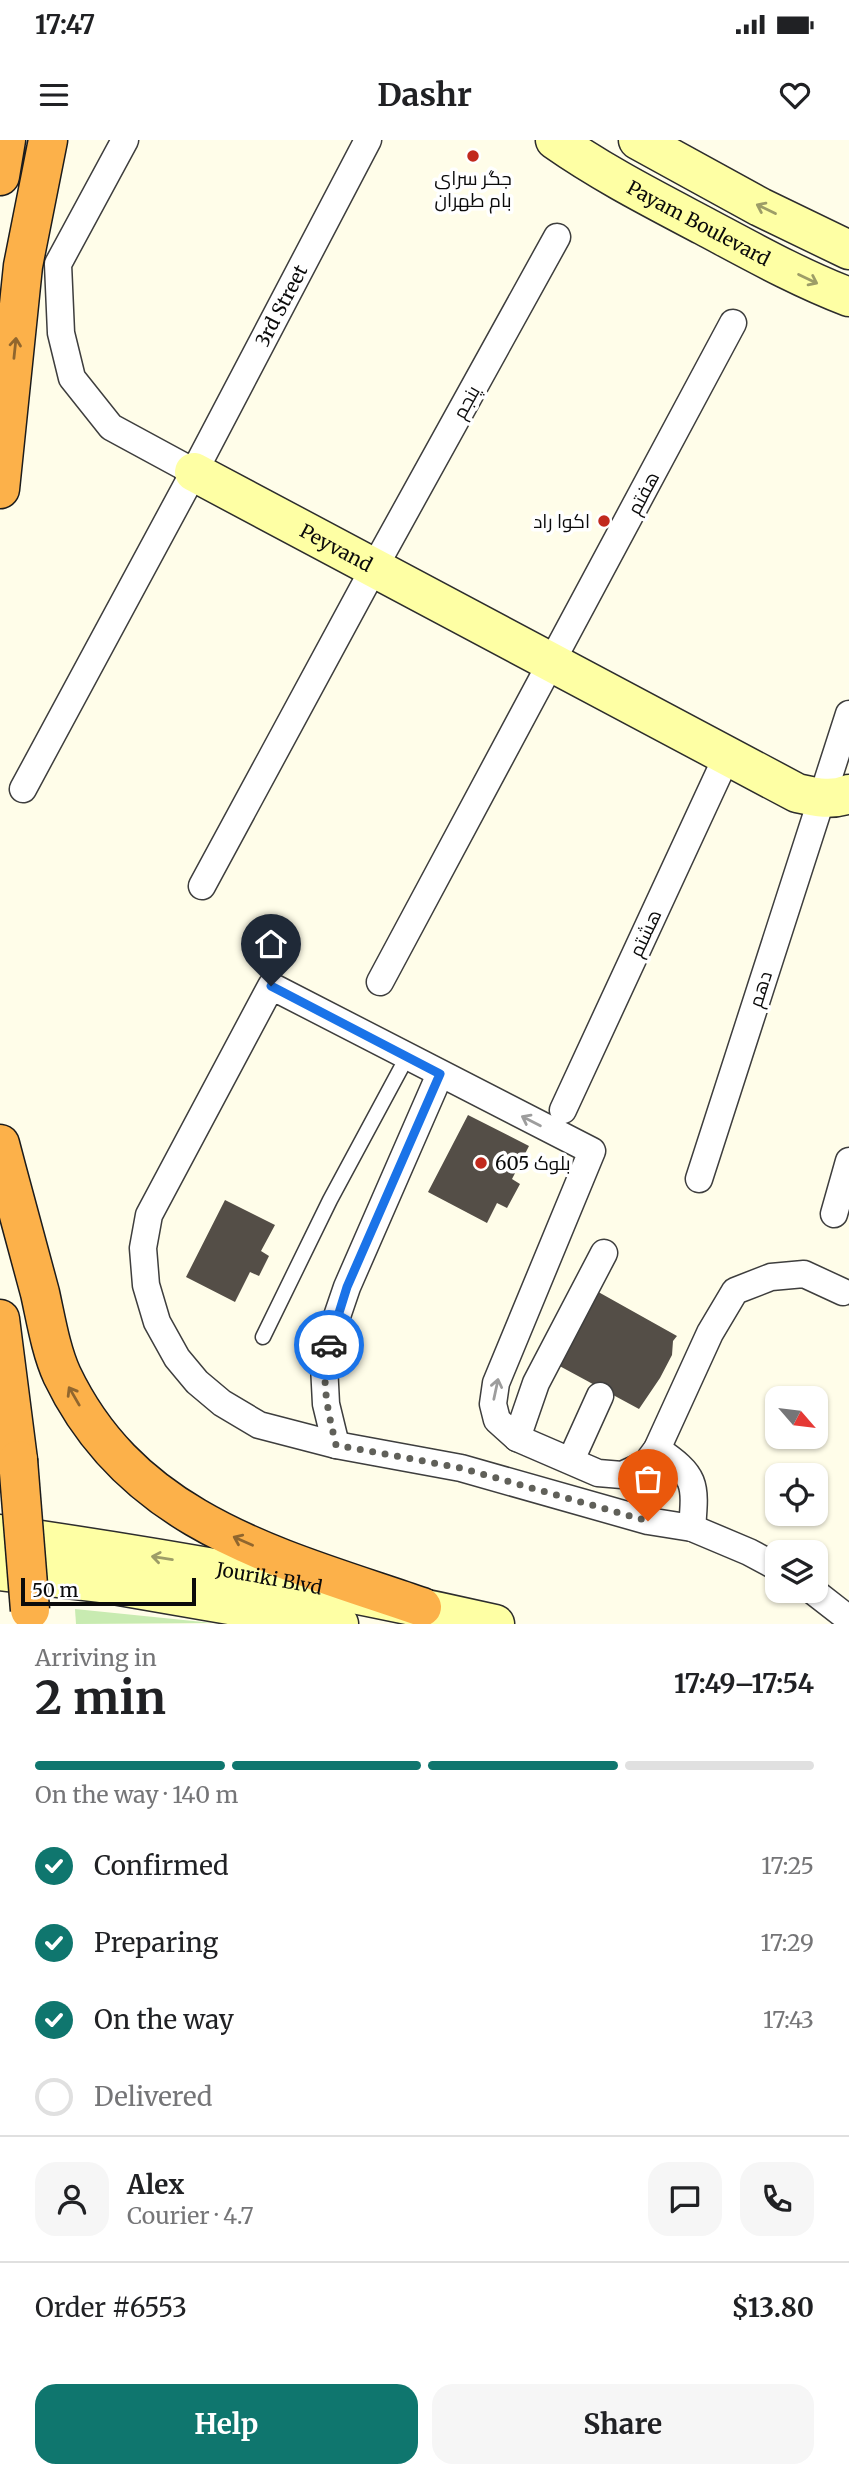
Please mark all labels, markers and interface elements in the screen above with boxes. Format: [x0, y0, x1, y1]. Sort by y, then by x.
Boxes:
text: 17:47 [35, 8, 95, 41]
text: Dashr [377, 75, 472, 115]
icon: menu [35, 76, 73, 114]
icon: heart [776, 76, 814, 114]
marker: جگر سرای بام طهران [465, 148, 481, 164]
place label: جگر سرای بام طهران [434, 166, 512, 214]
street label: Payam Boulevard [623, 175, 774, 271]
one-way arrow [756, 202, 777, 216]
street label: 3rd Street [250, 260, 313, 351]
one-way arrow [797, 272, 818, 286]
one-way arrow [9, 337, 22, 360]
street label: پنجم [447, 381, 487, 424]
street label: هفتم [622, 467, 666, 520]
place label: اکوا راد [533, 509, 590, 533]
marker: اکوا راد [596, 513, 612, 529]
street label: Peyvand [296, 519, 376, 577]
street label: هشتم [624, 905, 668, 961]
pin [241, 914, 301, 986]
icon: home [252, 925, 290, 963]
street label: دهم [743, 968, 779, 1011]
one-way arrow [521, 1113, 542, 1127]
place label: بلوک 605 [495, 1151, 571, 1175]
marker: بلوک 605 [473, 1155, 489, 1171]
courier [294, 1310, 364, 1380]
icon: car [310, 1326, 348, 1364]
one-way arrow [490, 1378, 504, 1401]
one-way arrow [67, 1386, 81, 1406]
north arrow [765, 1386, 828, 1449]
map controls [765, 1386, 828, 1603]
pin [618, 1449, 678, 1521]
icon: bag [629, 1460, 667, 1498]
button: locate [765, 1463, 828, 1526]
one-way arrow [233, 1534, 254, 1547]
button: layers [765, 1540, 828, 1603]
one-way arrow [151, 1551, 174, 1564]
street label: Jouriki Blvd [214, 1557, 324, 1600]
scale bar [21, 1575, 196, 1607]
text: 50 m [32, 1578, 78, 1602]
text: Arriving in [35, 1643, 157, 1672]
text: 17:49–17:54 [674, 1667, 814, 1700]
text: 2 min [35, 1669, 166, 1727]
text: On the way · 140 m [35, 1780, 238, 1809]
icon: check [35, 1847, 73, 1885]
text: Confirmed [94, 1849, 229, 1882]
text: 17:25 [761, 1851, 814, 1880]
icon: check [35, 1924, 73, 1962]
text: Preparing [94, 1926, 218, 1959]
text: 17:29 [761, 1928, 814, 1957]
icon: check [35, 2001, 73, 2039]
text: On the way [94, 2003, 234, 2036]
text: 17:43 [763, 2005, 814, 2034]
text: Delivered [94, 2080, 213, 2113]
button: person [35, 2162, 109, 2236]
button: chat [648, 2162, 722, 2236]
button: phone [740, 2162, 814, 2236]
text: Alex [127, 2168, 184, 2201]
text: Courier · 4.7 [127, 2201, 254, 2230]
text: Order #6553 [35, 2291, 187, 2324]
text: $13.80 [731, 2291, 814, 2324]
button: Help [35, 2384, 418, 2464]
button: Share [432, 2384, 814, 2464]

